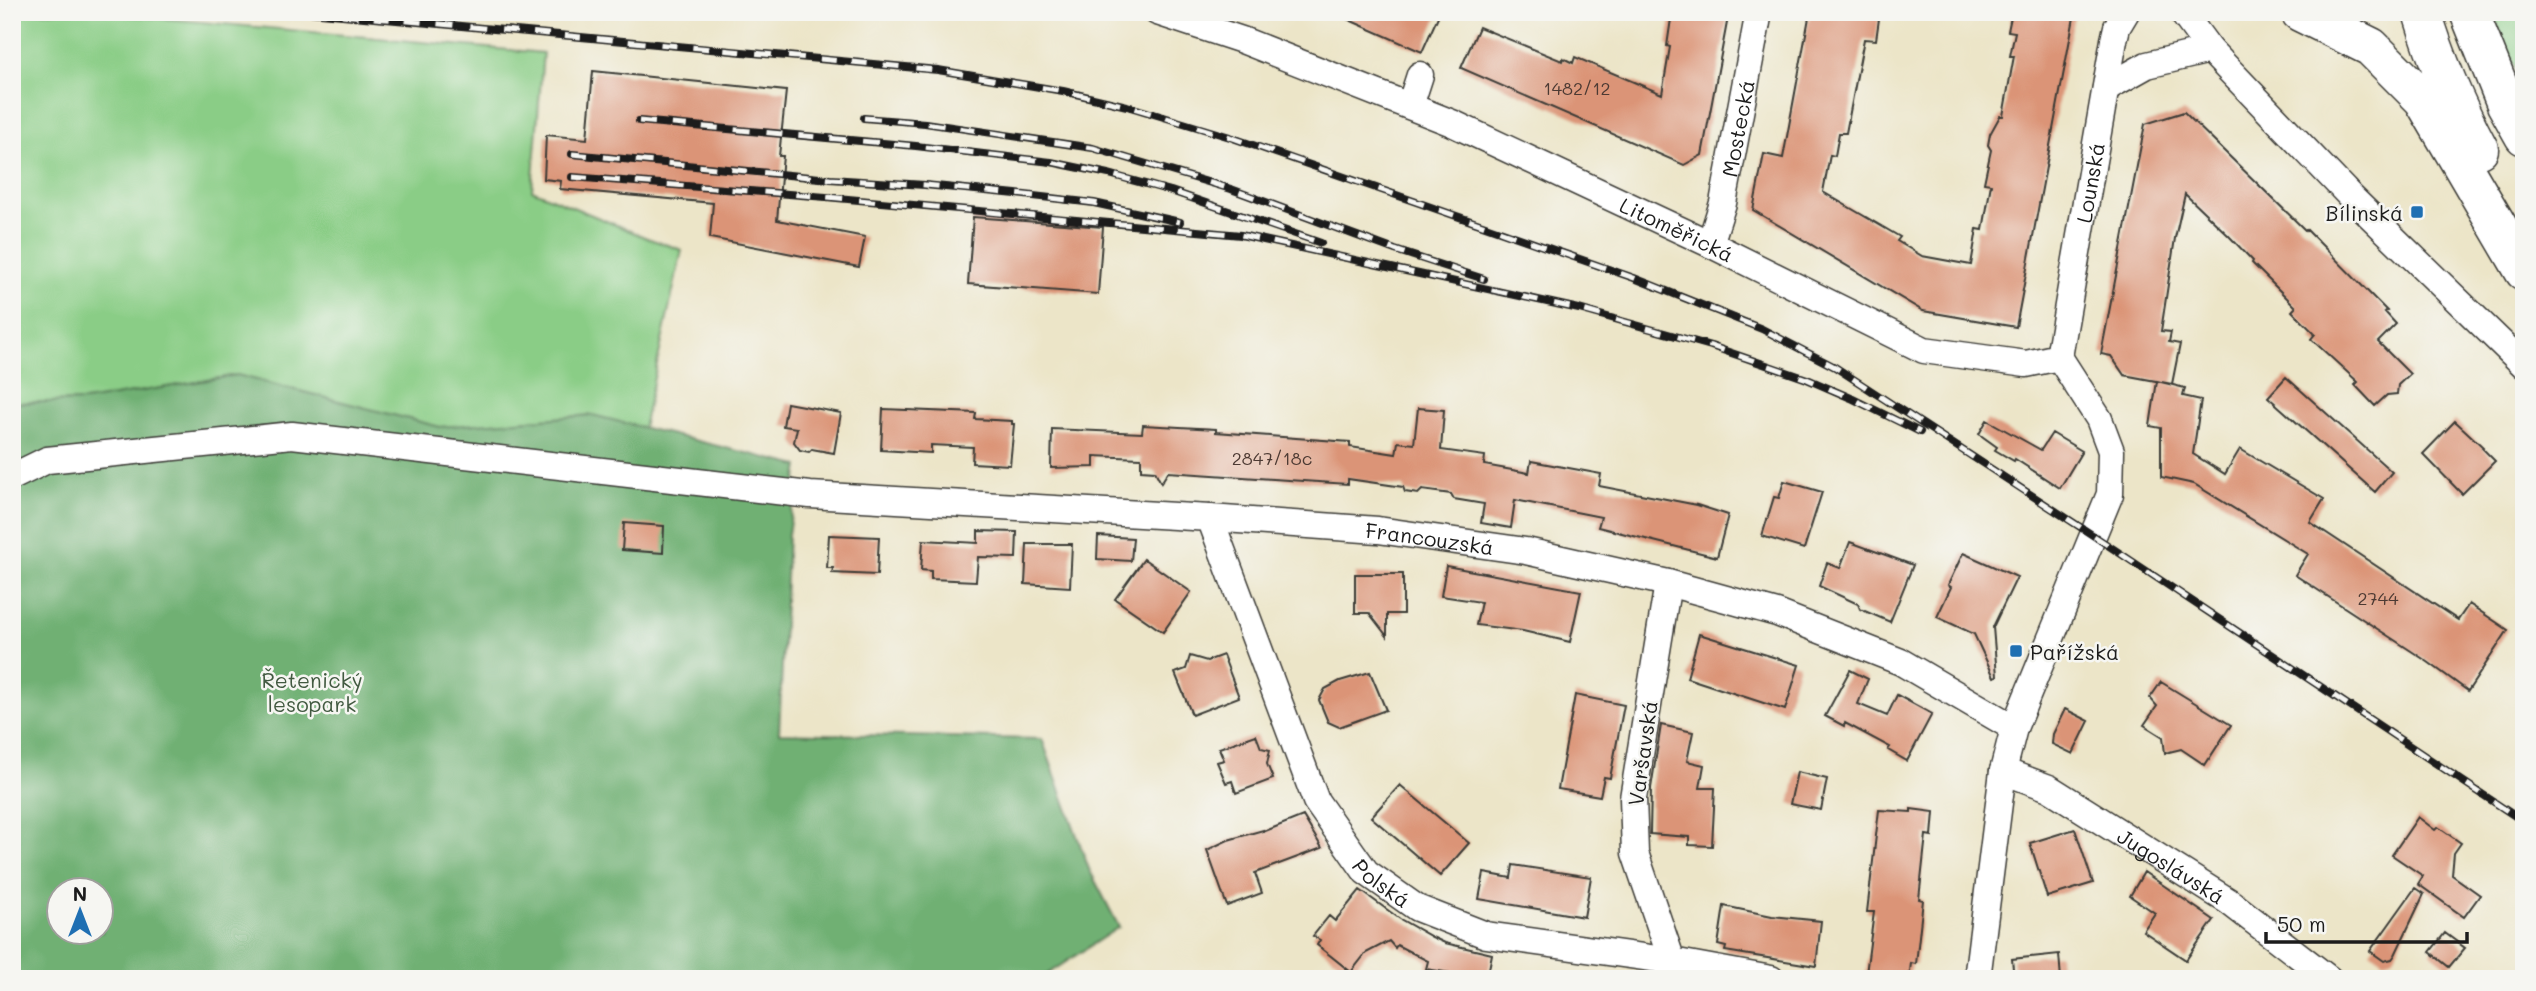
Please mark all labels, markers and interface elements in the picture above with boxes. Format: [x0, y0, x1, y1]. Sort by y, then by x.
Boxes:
house number: 1482/12 [1543, 76, 1611, 100]
street label: Mostecká [1715, 78, 1759, 179]
street label: Lounská [2069, 140, 2109, 225]
street label: Litoměřická [1616, 190, 1738, 267]
place label: Bílinská [2326, 199, 2403, 226]
marker: Bílinská [2409, 204, 2425, 220]
house number: 2847/18c [1232, 446, 1312, 470]
street label: Francouzská [1365, 516, 1496, 560]
house number: 2744 [2357, 586, 2399, 610]
place label: Pařížská [2030, 638, 2119, 665]
marker: Pařížská [2008, 643, 2024, 659]
park label: Řetenický lesopark [261, 666, 363, 717]
street label: Varšavská [1621, 699, 1663, 807]
street label: Jugoslávská [2113, 821, 2230, 909]
street label: Polská [1347, 853, 1416, 913]
north arrow [46, 876, 116, 946]
text: N [73, 881, 87, 906]
scale bar [2266, 900, 2468, 944]
text: 50 m [2277, 910, 2326, 937]

